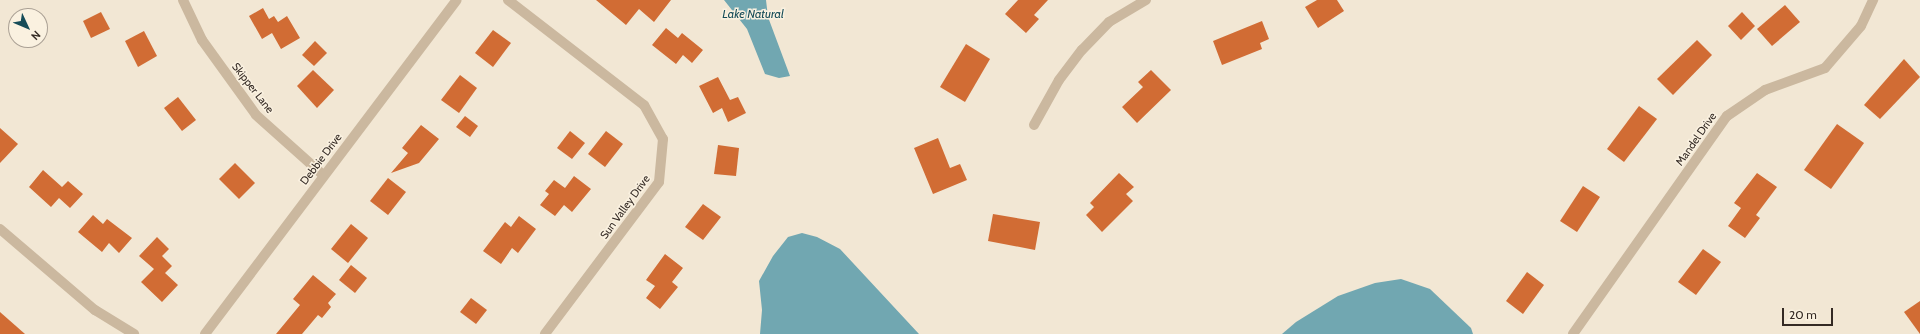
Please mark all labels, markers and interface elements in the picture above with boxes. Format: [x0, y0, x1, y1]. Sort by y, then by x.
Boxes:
water label: Lake Natural [722, 7, 784, 21]
north arrow [8, 8, 48, 48]
text: N [28, 28, 44, 43]
street label: Skipper Lane [229, 60, 277, 116]
street label: Mandel Drive [1673, 110, 1719, 168]
street label: Debbie Drive [297, 131, 345, 187]
street label: Sun Valley Drive [597, 172, 653, 242]
scale bar [1784, 300, 1835, 326]
text: 20 m [1789, 307, 1817, 322]

